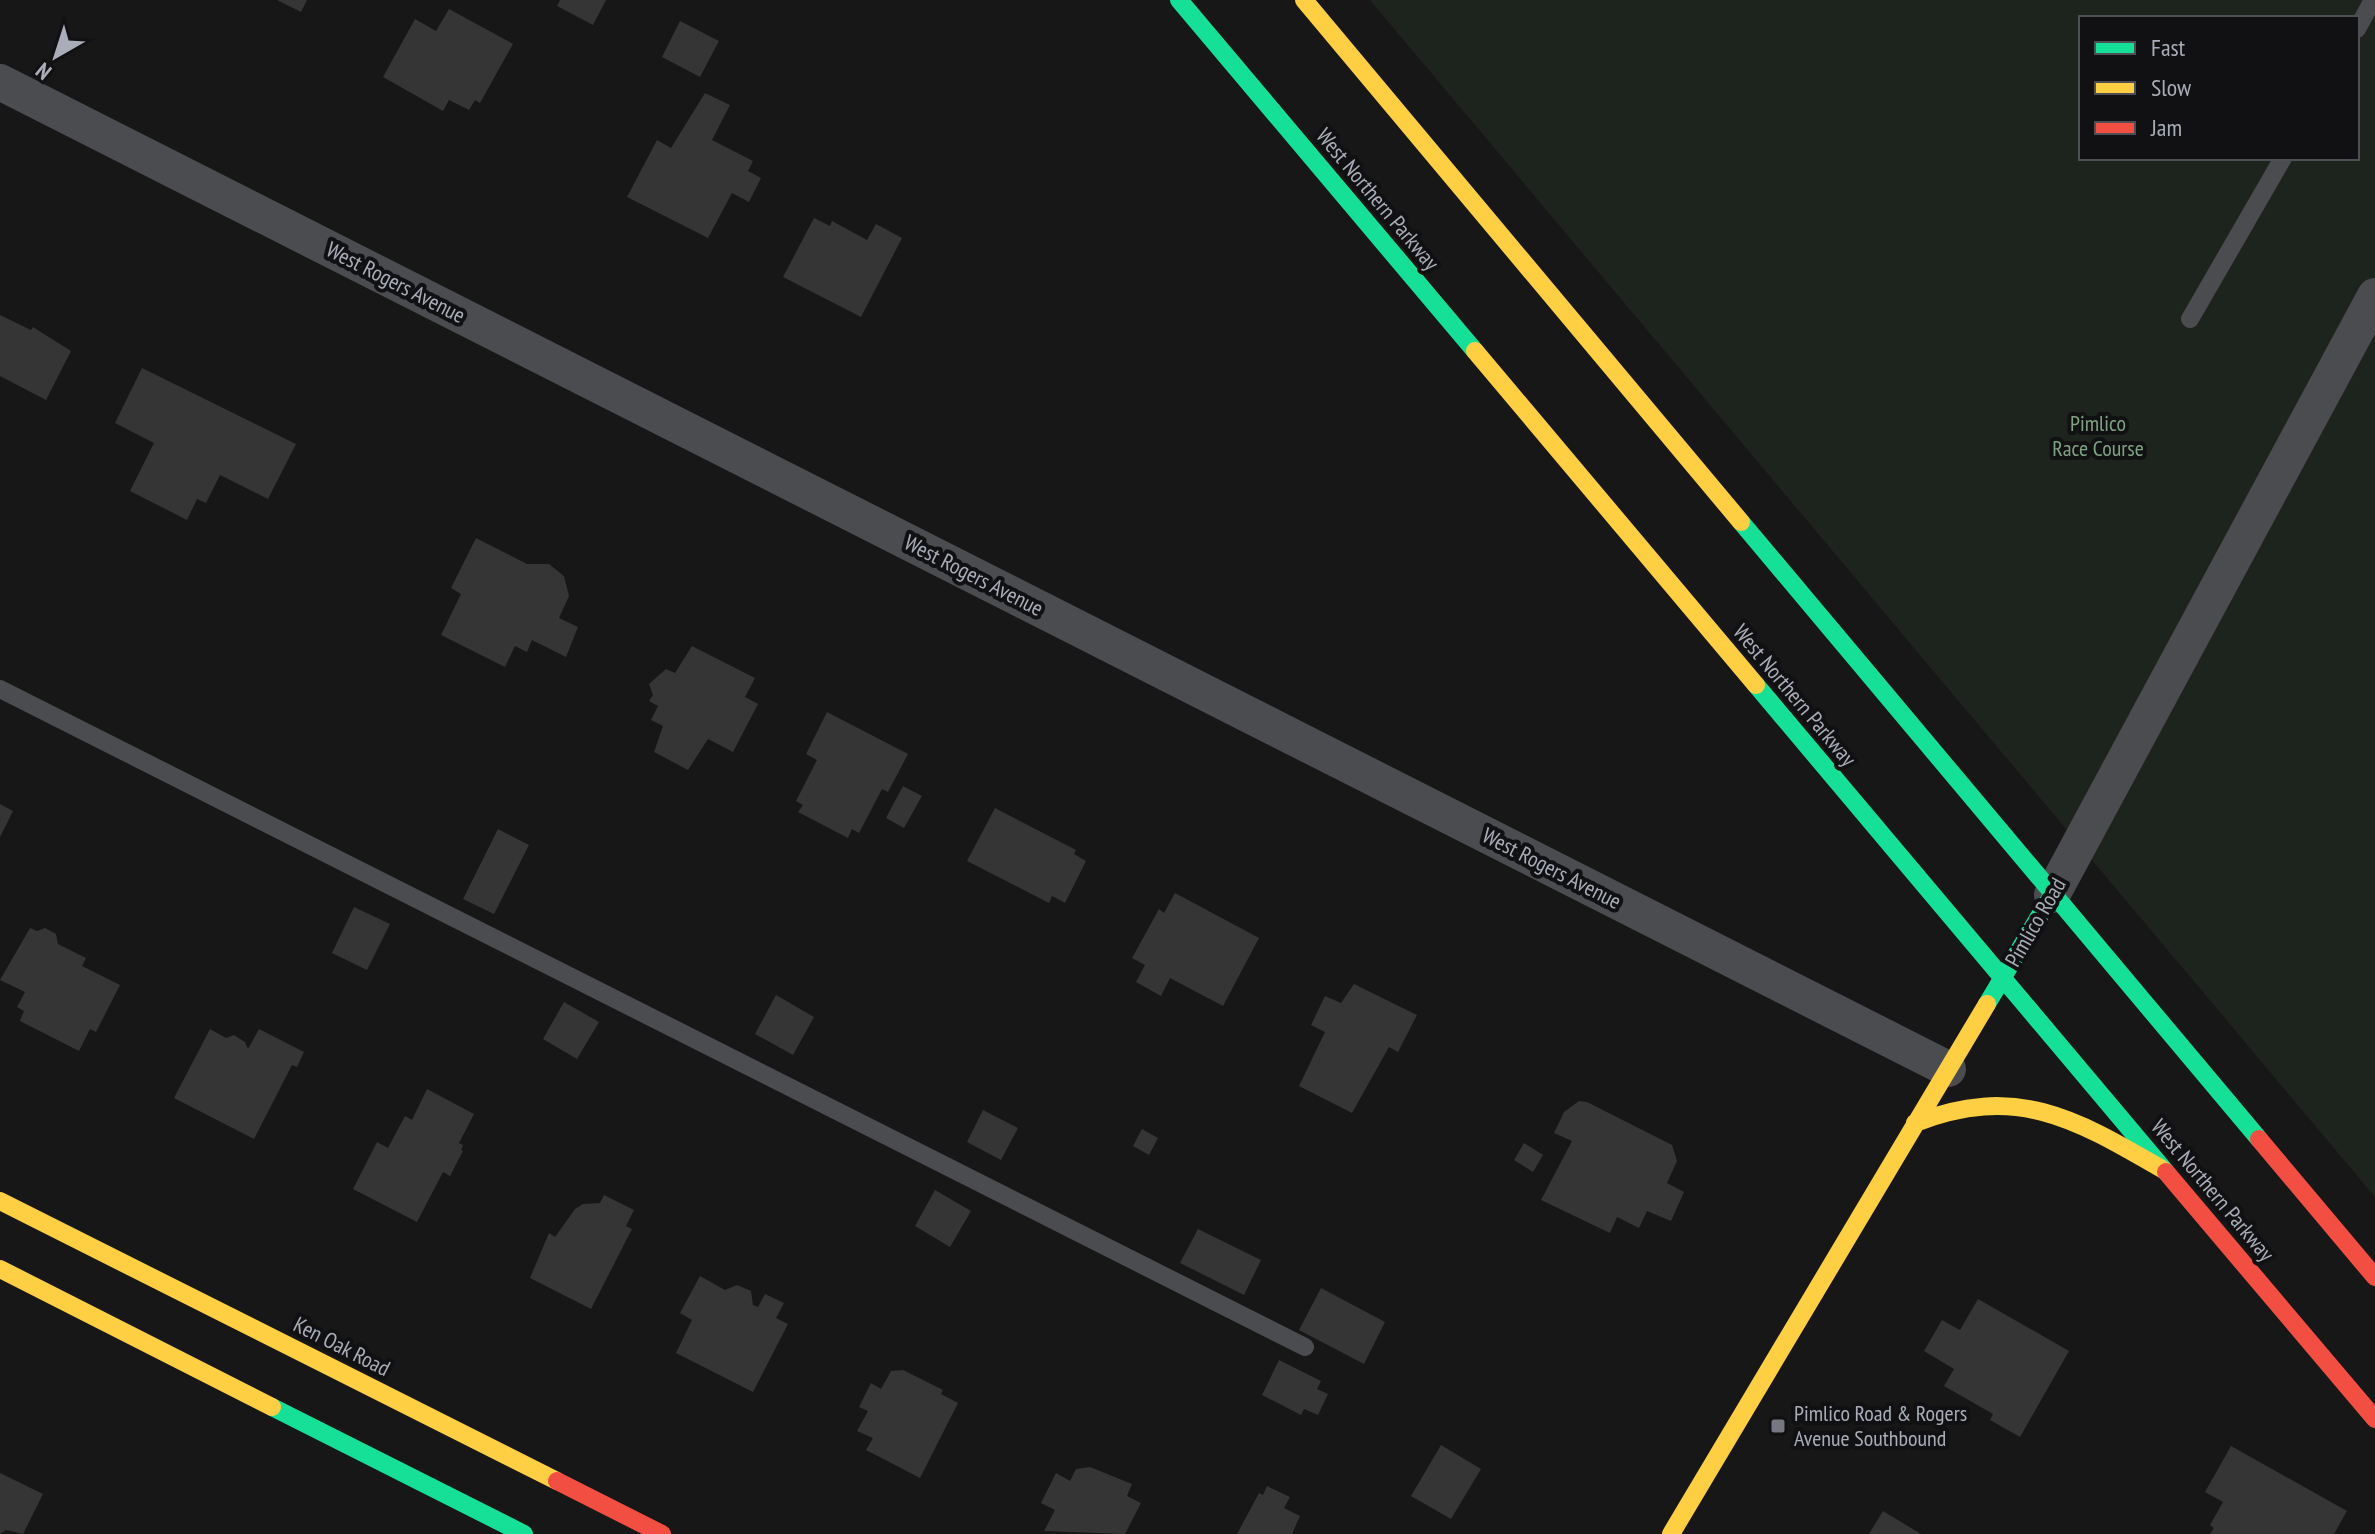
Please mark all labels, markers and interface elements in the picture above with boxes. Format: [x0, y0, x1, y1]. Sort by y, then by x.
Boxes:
north arrow [16, 16, 96, 96]
legend [2079, 16, 2359, 160]
text: Fast [2151, 32, 2186, 63]
text: N [30, 57, 57, 86]
text: Slow [2151, 72, 2192, 103]
text: Jam [2150, 112, 2182, 143]
street label: West Northern Parkway [1310, 122, 1446, 276]
street label: West Rogers Avenue [322, 235, 470, 329]
park label: Pimlico Race Course [2052, 409, 2144, 462]
street label: West Rogers Avenue [900, 528, 1048, 622]
street label: West Northern Parkway [1727, 618, 1863, 772]
street label: West Rogers Avenue [1478, 821, 1626, 915]
street label: Pimlico Road [1998, 873, 2072, 971]
street label: West Northern Parkway [2145, 1113, 2281, 1267]
street label: Ken Oak Road [289, 1310, 395, 1382]
place label: Pimlico Road & Rogers Avenue Southbound [1794, 1399, 1967, 1452]
marker: Pimlico Road & Rogers Avenue Southbound [1769, 1417, 1787, 1435]

